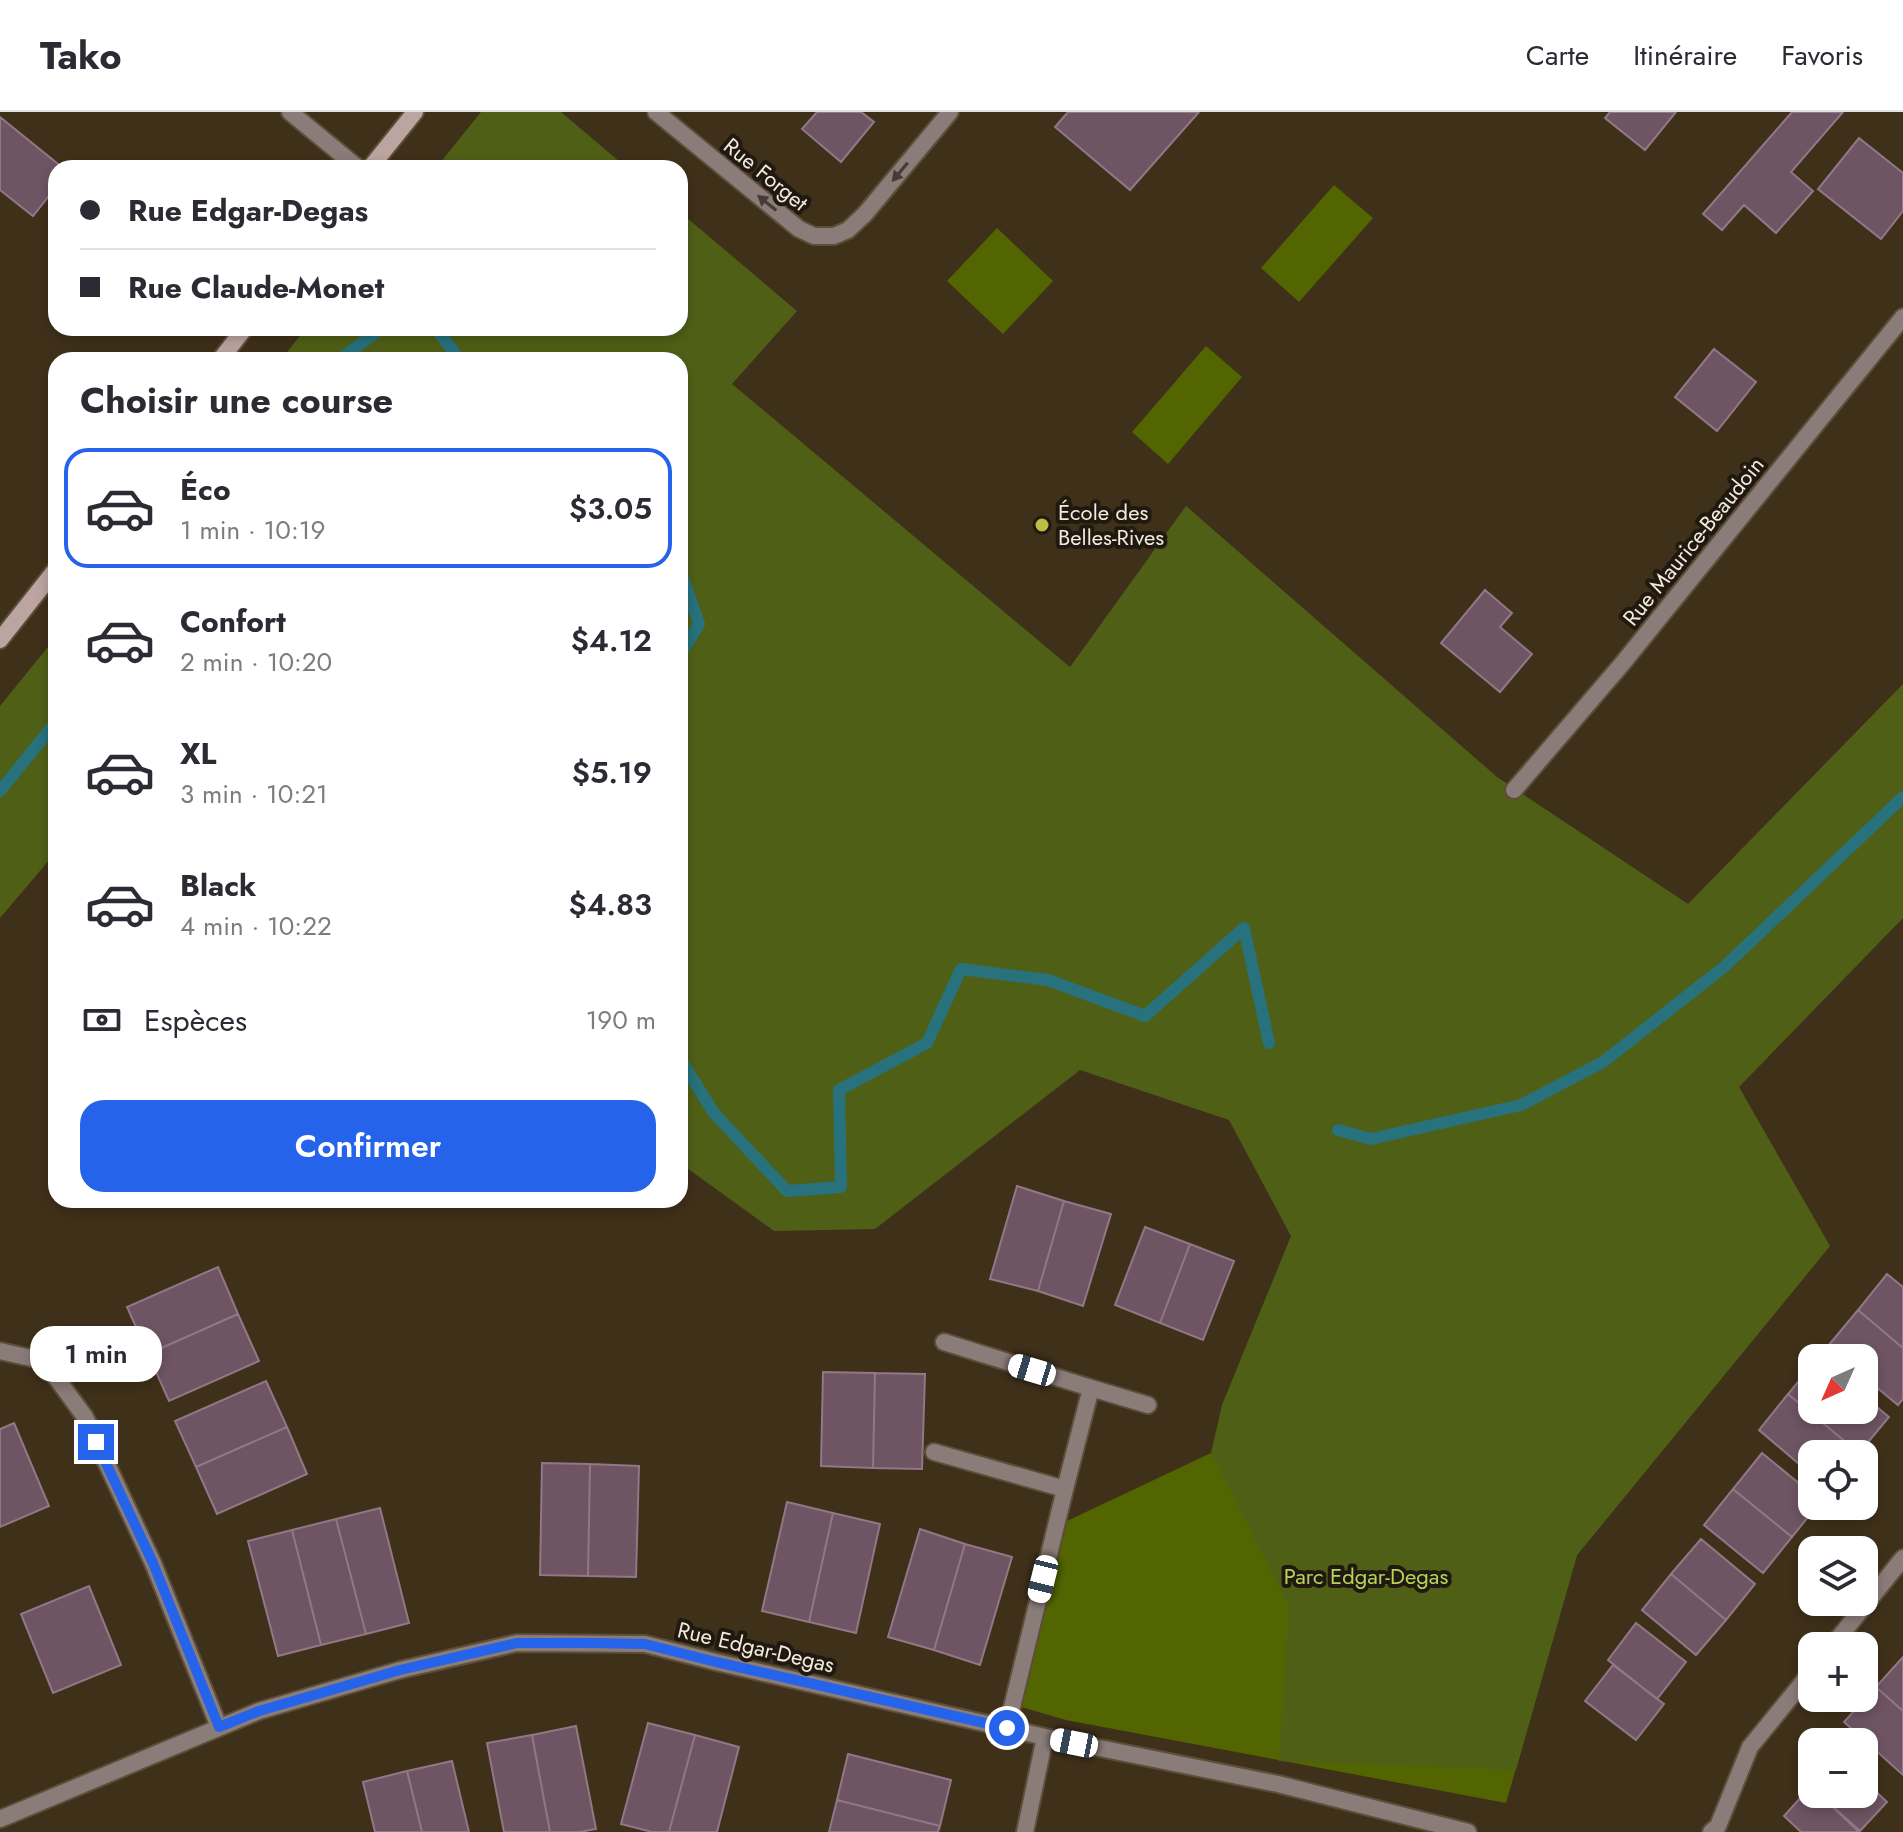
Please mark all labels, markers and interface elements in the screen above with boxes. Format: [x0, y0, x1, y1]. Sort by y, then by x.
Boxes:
text: Tako [40, 28, 122, 83]
text: Carte [1526, 35, 1589, 76]
text: Itinéraire [1633, 35, 1737, 76]
text: Favoris [1781, 35, 1863, 76]
street label: Rue Forget [717, 130, 816, 219]
one-way arrow [892, 162, 909, 182]
text: Rue Edgar-Degas [128, 189, 368, 232]
one-way arrow [757, 195, 777, 212]
text: Rue Claude-Monet [128, 266, 384, 309]
text: Choisir une course [80, 374, 393, 426]
street label: Rue Maurice-Beaudoin [1615, 450, 1771, 632]
text: Éco [180, 468, 231, 511]
icon: car [84, 472, 156, 544]
text: $3.05 [569, 487, 652, 530]
place label: École des Belles-Rives [1058, 496, 1164, 553]
text: 1 min · 10:19 [180, 511, 325, 549]
marker: École des Belles-Rives [1033, 516, 1051, 534]
text: Confort [180, 600, 286, 643]
icon: car [84, 604, 156, 676]
text: $4.12 [571, 619, 652, 662]
text: 2 min · 10:20 [180, 643, 332, 681]
text: XL [180, 732, 216, 775]
icon: car [84, 736, 156, 808]
text: $5.19 [572, 751, 652, 794]
text: 3 min · 10:21 [180, 775, 328, 813]
text: Black [180, 864, 256, 907]
icon: car [84, 868, 156, 940]
text: $4.83 [568, 883, 652, 926]
text: 4 min · 10:22 [180, 907, 332, 945]
icon: cash [80, 998, 124, 1042]
text: Espèces [144, 999, 247, 1042]
text: 190 m [586, 1001, 656, 1039]
button: Confirmer [80, 1100, 656, 1192]
callout: 1 min [30, 1326, 162, 1382]
text: 1 min [64, 1335, 128, 1373]
north arrow [1798, 1344, 1878, 1424]
map controls [1798, 1344, 1878, 1808]
car [1006, 1352, 1058, 1388]
route end [78, 1424, 114, 1460]
button: locate [1798, 1440, 1878, 1520]
button: layers [1798, 1536, 1878, 1616]
car [1026, 1553, 1060, 1605]
park label: Parc Edgar-Degas [1284, 1560, 1448, 1592]
street label: Rue Edgar-Degas [674, 1613, 838, 1681]
button: + [1798, 1632, 1878, 1712]
route start [989, 1710, 1025, 1746]
car [1048, 1727, 1100, 1759]
button: − [1798, 1728, 1878, 1808]

